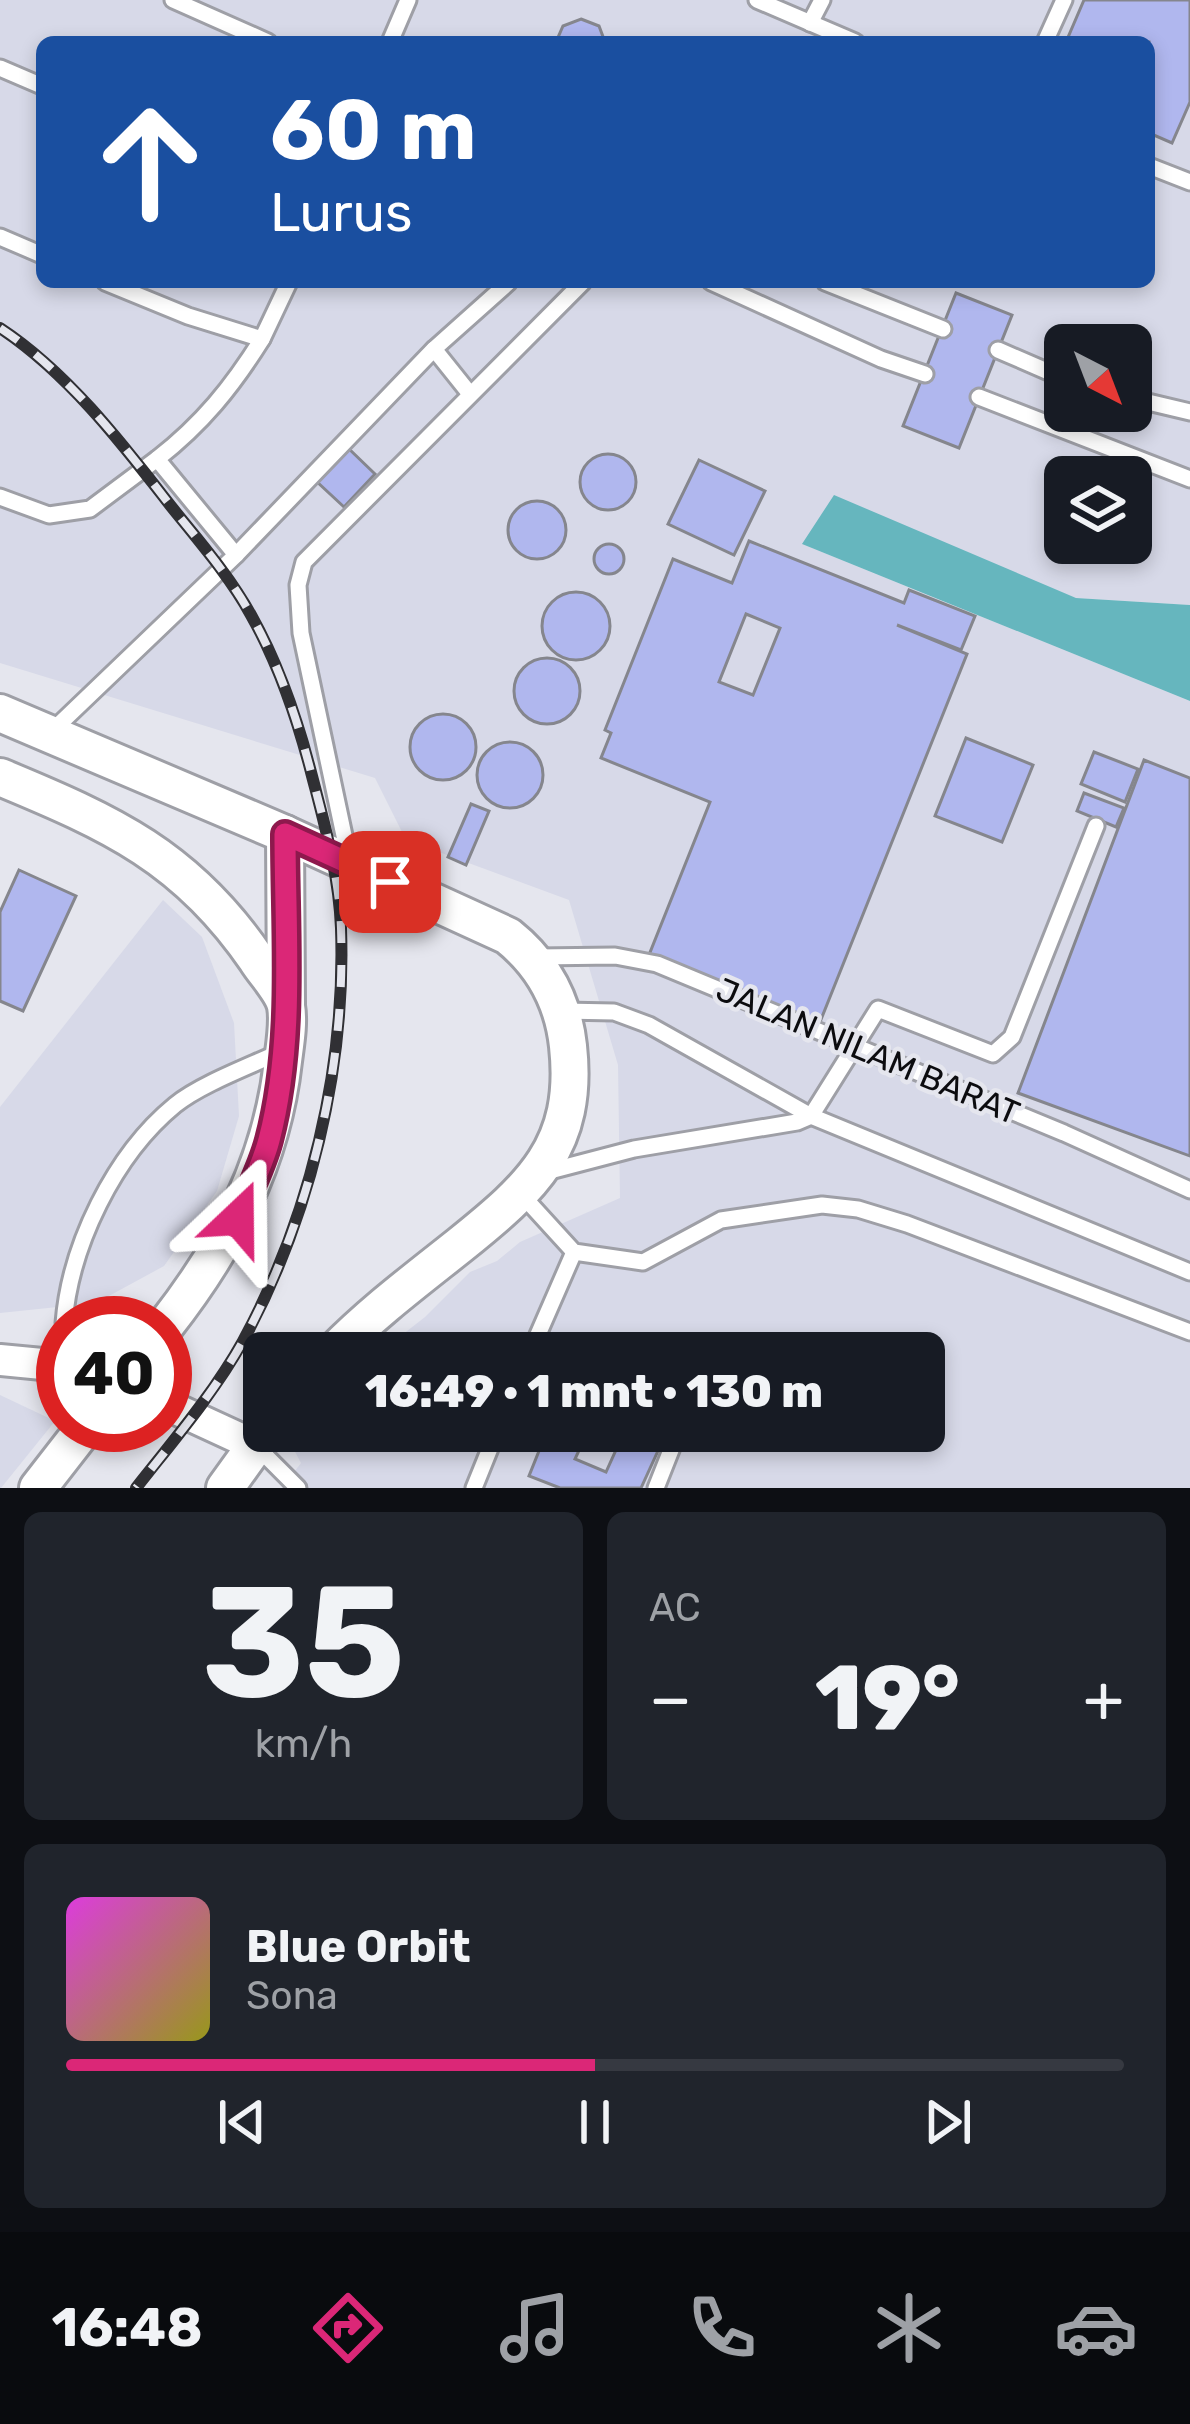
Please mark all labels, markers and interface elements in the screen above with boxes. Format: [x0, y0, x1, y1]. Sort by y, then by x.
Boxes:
text: 60 m [270, 80, 477, 180]
icon: ahead [72, 84, 228, 240]
text: Lurus [270, 181, 413, 245]
north arrow [1044, 324, 1152, 432]
map controls [1044, 324, 1152, 564]
button: layers [1044, 456, 1152, 564]
pin [339, 831, 441, 933]
icon: arrive [357, 849, 423, 915]
street label: JALAN NILAM BARAT [711, 969, 1025, 1133]
position arrow [175, 1155, 301, 1281]
speed limit sign: 40 [36, 1296, 192, 1452]
text: 16:49 · 1 mnt · 130 m [365, 1365, 823, 1418]
text: 35 [202, 1550, 405, 1735]
text: AC [649, 1585, 701, 1631]
text: 19° [815, 1645, 960, 1752]
text: − [649, 1659, 692, 1738]
text: + [1083, 1659, 1124, 1738]
text: km/h [255, 1721, 352, 1767]
text: Blue Orbit [246, 1920, 470, 1973]
text: Sona [246, 1973, 338, 2019]
icon: previous [209, 2089, 275, 2155]
icon: pause [562, 2089, 628, 2155]
icon: next [915, 2089, 981, 2155]
icon: directions [306, 2286, 390, 2370]
icon: music [493, 2286, 577, 2370]
icon: phone [680, 2286, 764, 2370]
icon: climate [867, 2286, 951, 2370]
icon: car [1054, 2286, 1138, 2370]
text: 16:48 [52, 2296, 203, 2360]

